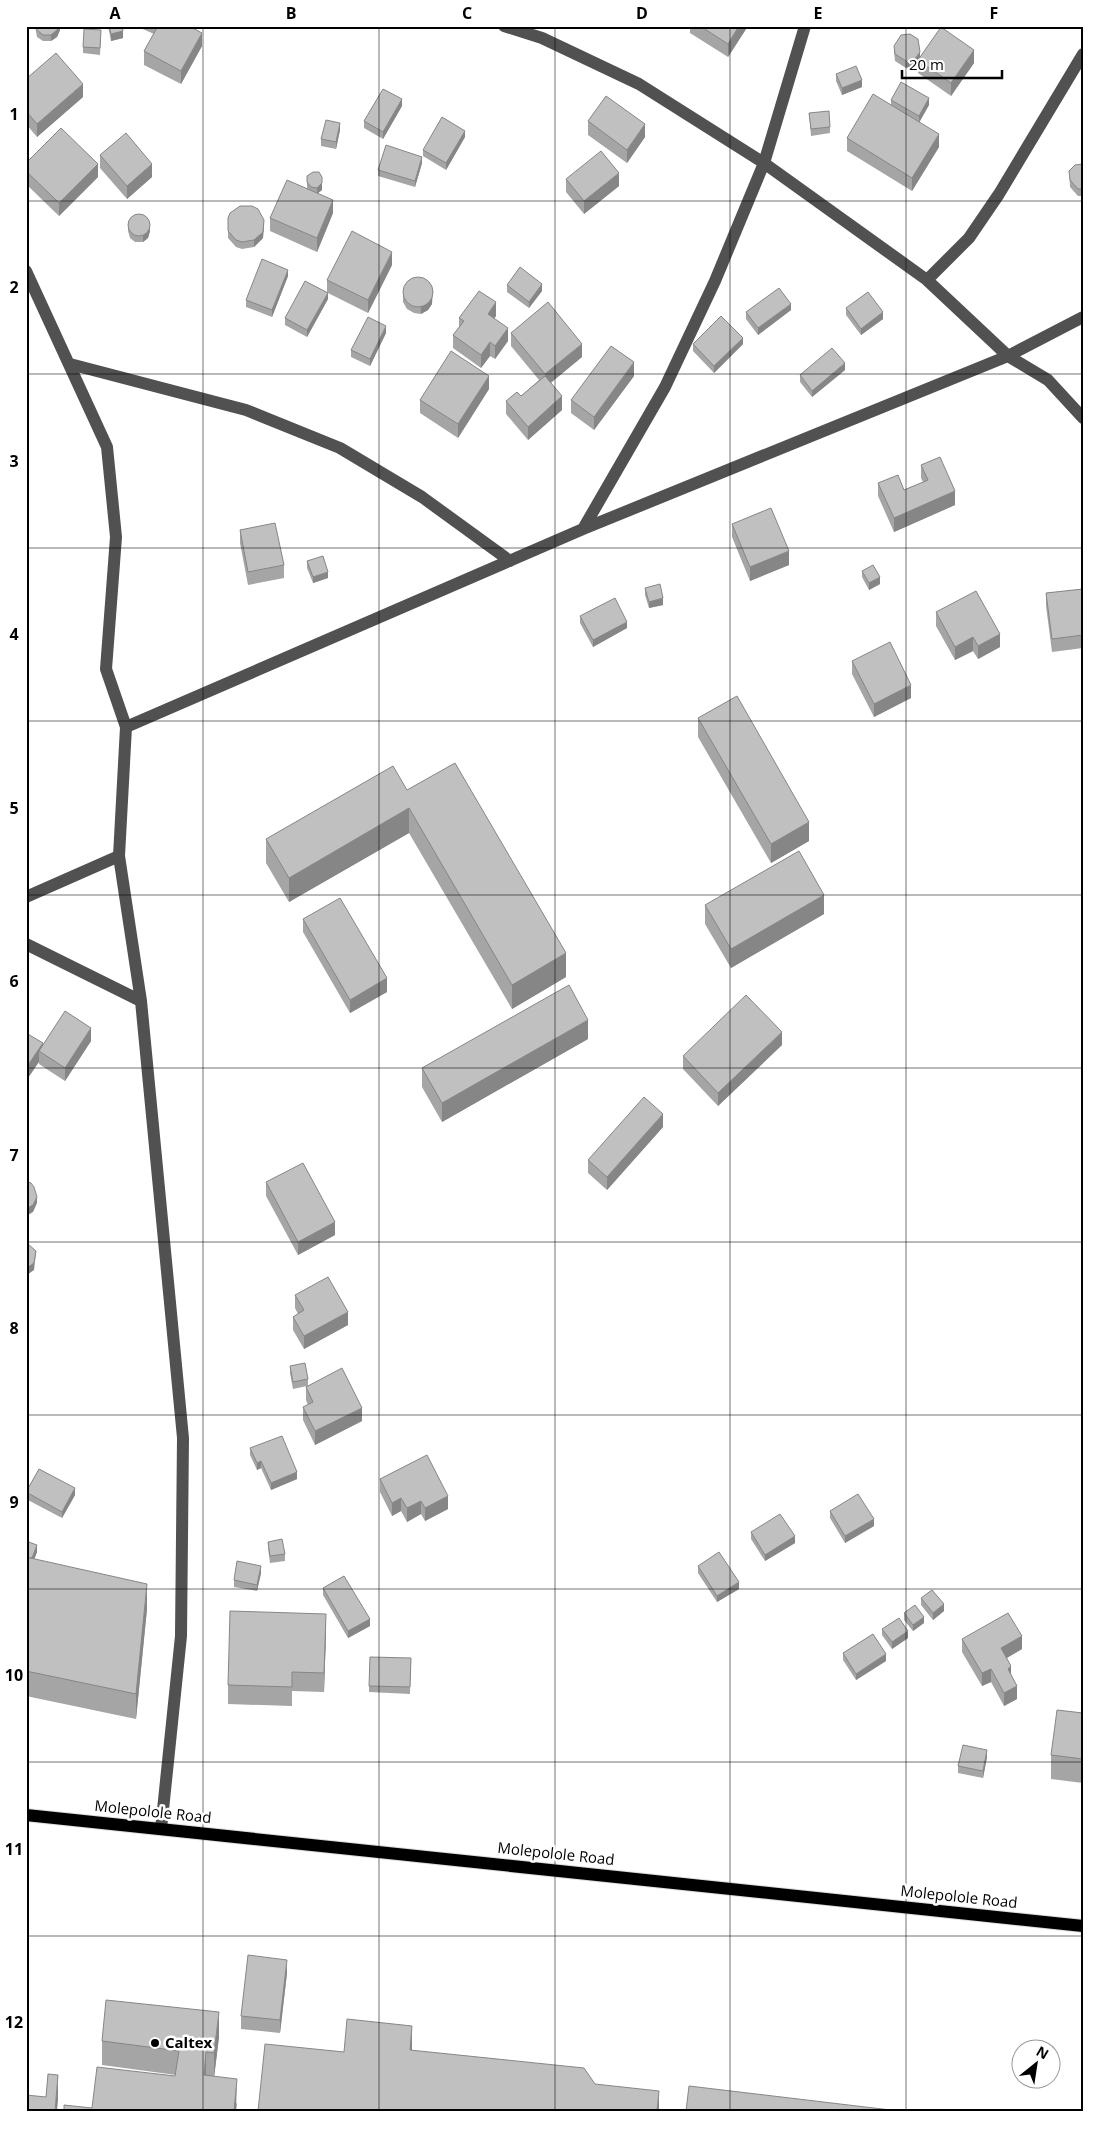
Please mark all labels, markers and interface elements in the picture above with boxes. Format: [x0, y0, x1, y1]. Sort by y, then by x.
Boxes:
text: A [109, 2, 121, 24]
text: B [286, 2, 296, 24]
text: C [462, 2, 472, 24]
text: D [636, 2, 648, 24]
text: E [814, 2, 823, 24]
text: F [990, 2, 998, 24]
scale bar [902, 48, 1002, 80]
text: 20 m [909, 54, 944, 74]
text: 1 [9, 103, 19, 125]
text: 2 [9, 276, 19, 298]
text: 3 [9, 450, 19, 472]
text: 4 [9, 623, 19, 645]
text: 5 [9, 797, 19, 819]
text: 6 [9, 970, 19, 992]
text: 7 [9, 1144, 19, 1166]
text: 8 [9, 1317, 19, 1339]
text: 9 [9, 1491, 19, 1513]
text: 10 [5, 1664, 23, 1686]
street label: Molepolole Road [94, 1795, 213, 1827]
street label: Molepolole Road [497, 1837, 616, 1869]
text: 11 [5, 1838, 23, 1860]
street label: Molepolole Road [900, 1880, 1019, 1912]
text: 12 [5, 2011, 23, 2033]
place label: Caltex [165, 2032, 213, 2052]
marker: Caltex [149, 2037, 161, 2049]
north arrow [1012, 2040, 1062, 2090]
text: N [1033, 2041, 1052, 2063]

